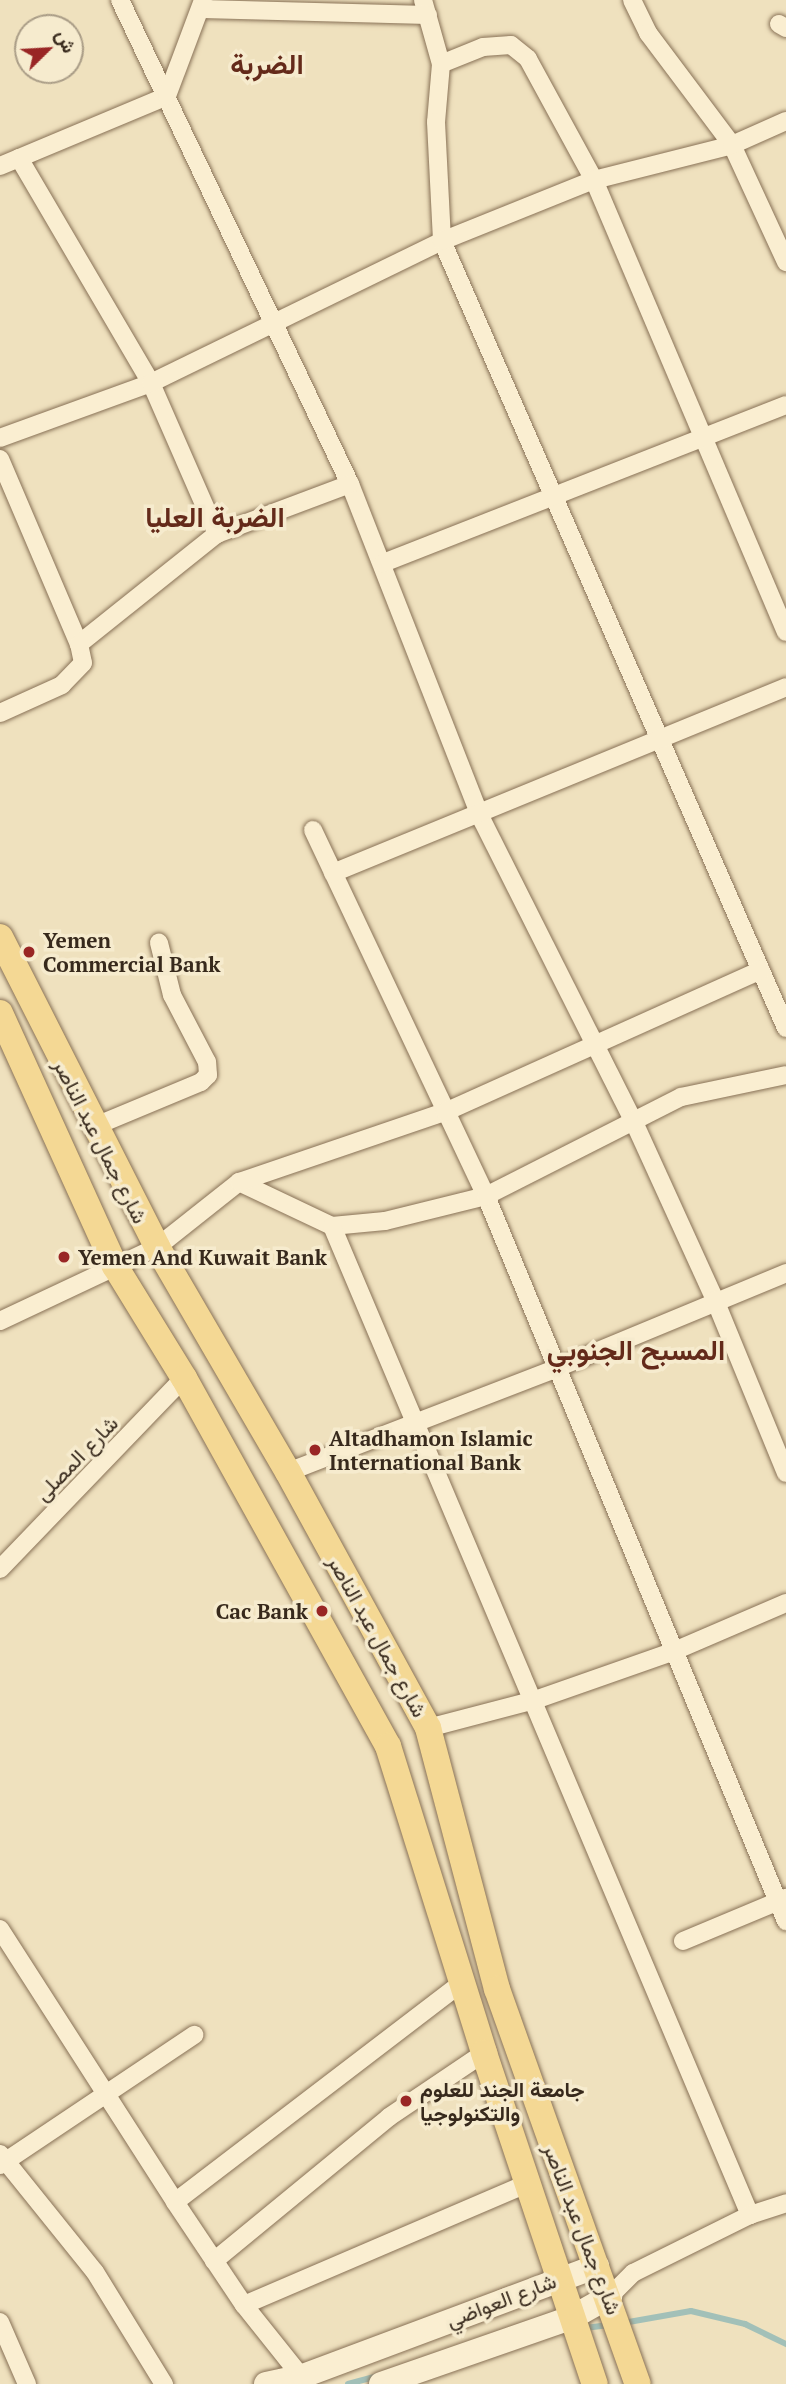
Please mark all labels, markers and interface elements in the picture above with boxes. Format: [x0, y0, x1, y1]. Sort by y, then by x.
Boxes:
north arrow [14, 14, 84, 84]
text: ش [51, 26, 83, 57]
district label: الضربة [230, 47, 304, 81]
district label: الضربة العليا [145, 500, 285, 534]
place label: Yemen Commercial Bank [43, 927, 220, 977]
marker: Yemen Commercial Bank [21, 944, 37, 960]
street label: شارع جمال عبد الناصر [49, 1055, 153, 1227]
place label: Yemen And Kuwait Bank [78, 1244, 327, 1270]
marker: Yemen And Kuwait Bank [56, 1249, 72, 1265]
district label: المسبح الجنوبي [547, 1333, 725, 1367]
street label: شارع المصلى [29, 1410, 123, 1506]
place label: Altadhamon Islamic International Bank [329, 1425, 533, 1475]
marker: Altadhamon Islamic International Bank [307, 1442, 323, 1458]
street label: شارع جمال عبد الناصر [323, 1551, 433, 1721]
place label: Cac Bank [216, 1598, 308, 1624]
marker: Cac Bank [314, 1603, 330, 1619]
place label: جامعة الجند للعلوم والتكنولوجيا [420, 2076, 585, 2126]
marker: جامعة الجند للعلوم والتكنولوجيا [398, 2093, 414, 2109]
street label: شارع جمال عبد الناصر [539, 2140, 627, 2318]
street label: شارع العواضي [442, 2268, 560, 2332]

